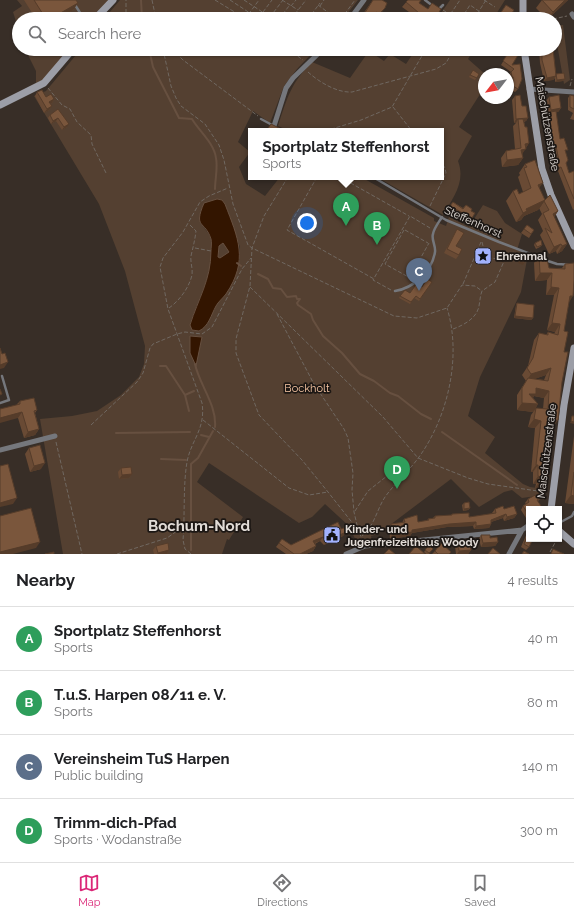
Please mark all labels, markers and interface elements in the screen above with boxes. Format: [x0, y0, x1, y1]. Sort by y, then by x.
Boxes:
search box [12, 12, 562, 56]
icon: search [26, 23, 48, 45]
text: Search here [58, 25, 141, 43]
north arrow [478, 68, 514, 104]
street label: Maischützenstraße [532, 76, 562, 173]
popup [248, 128, 444, 180]
text: Sportplatz Steffenhorst [262, 138, 430, 156]
text: Sports [262, 156, 301, 171]
pin: A [333, 193, 359, 226]
street label: Steffenhorst [442, 204, 504, 241]
pin: B [364, 212, 390, 245]
your location [297, 213, 317, 233]
place icon: Ehrenmal [473, 246, 493, 266]
place label: Ehrenmal [496, 250, 547, 263]
pin: C [406, 258, 432, 291]
park label: Bockholt [284, 382, 330, 395]
street label: Maischützenstraße [535, 402, 559, 499]
pin: D [384, 456, 410, 489]
map controls [526, 506, 562, 542]
button: locate [526, 506, 562, 542]
district label: Bochum-Nord [148, 517, 250, 535]
place label: Kinder- und Jugenfreizeithaus Woody [345, 523, 479, 549]
public building icon: Kinder- und Jugenfreizeithaus Woody [322, 525, 342, 545]
text: Nearby [16, 570, 75, 590]
text: 4 results [507, 573, 558, 588]
text: Sportplatz Steffenhorst [54, 622, 221, 640]
text: A [25, 631, 33, 646]
text: 40 m [528, 631, 558, 646]
text: Sports [54, 640, 93, 655]
text: T.u.S. Harpen 08/11 e. V. [54, 686, 226, 704]
text: B [25, 695, 33, 710]
text: 80 m [527, 695, 558, 710]
text: Sports [54, 704, 93, 719]
text: Vereinsheim TuS Harpen [54, 750, 230, 768]
text: C [25, 759, 33, 774]
text: 140 m [522, 759, 558, 774]
text: Public building [54, 768, 143, 783]
text: Trimm-dich-Pfad [54, 814, 177, 832]
text: D [24, 823, 34, 838]
text: 300 m [520, 823, 558, 838]
text: Sports · Wodanstraße [54, 832, 182, 847]
tab: Map [78, 872, 101, 909]
tab: Directions [257, 872, 308, 909]
tab: Saved [464, 872, 496, 909]

